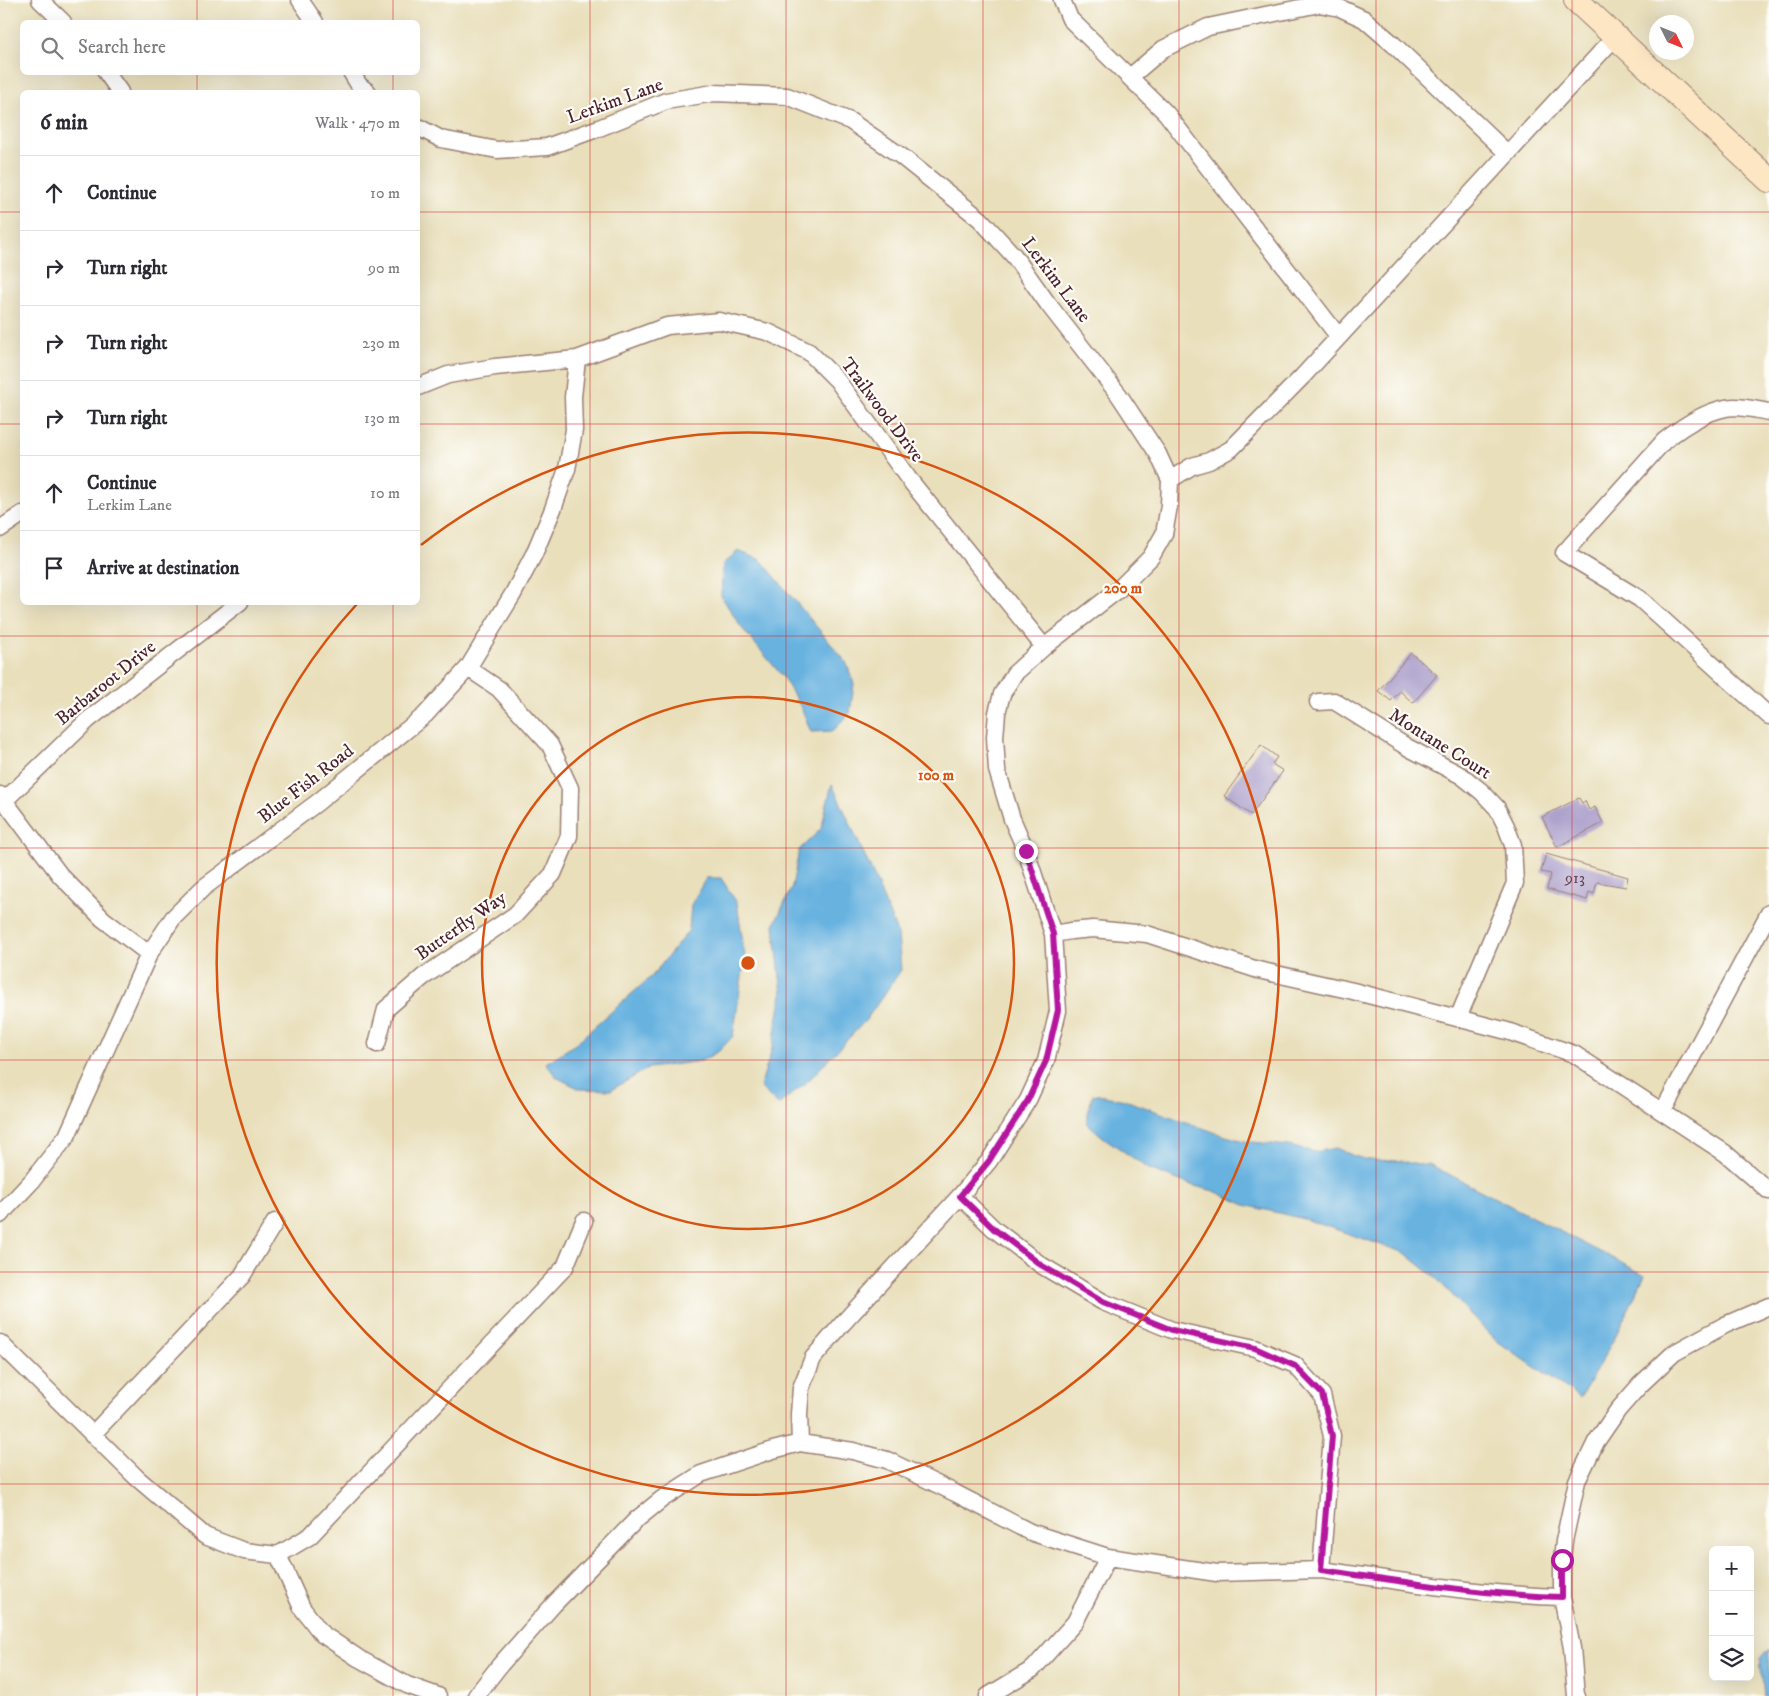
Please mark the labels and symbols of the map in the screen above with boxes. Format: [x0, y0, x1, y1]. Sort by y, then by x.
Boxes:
north arrow [1649, 15, 1694, 60]
street label: Lerkim Lane [564, 73, 666, 129]
street label: Lerkim Lane [1017, 233, 1096, 327]
street label: Trailwood Drive [835, 353, 929, 467]
text: 200 m [1104, 579, 1143, 598]
street label: Barbaroot Drive [51, 636, 161, 730]
street label: Montane Court [1385, 703, 1495, 785]
street label: Blue Fish Road [254, 739, 359, 828]
text: 100 m [918, 766, 955, 785]
route end [1015, 840, 1038, 863]
house number: 913 [1564, 868, 1585, 888]
street label: Butterfly Way [411, 886, 512, 966]
centre of rings [739, 954, 757, 972]
route start [1551, 1549, 1574, 1572]

